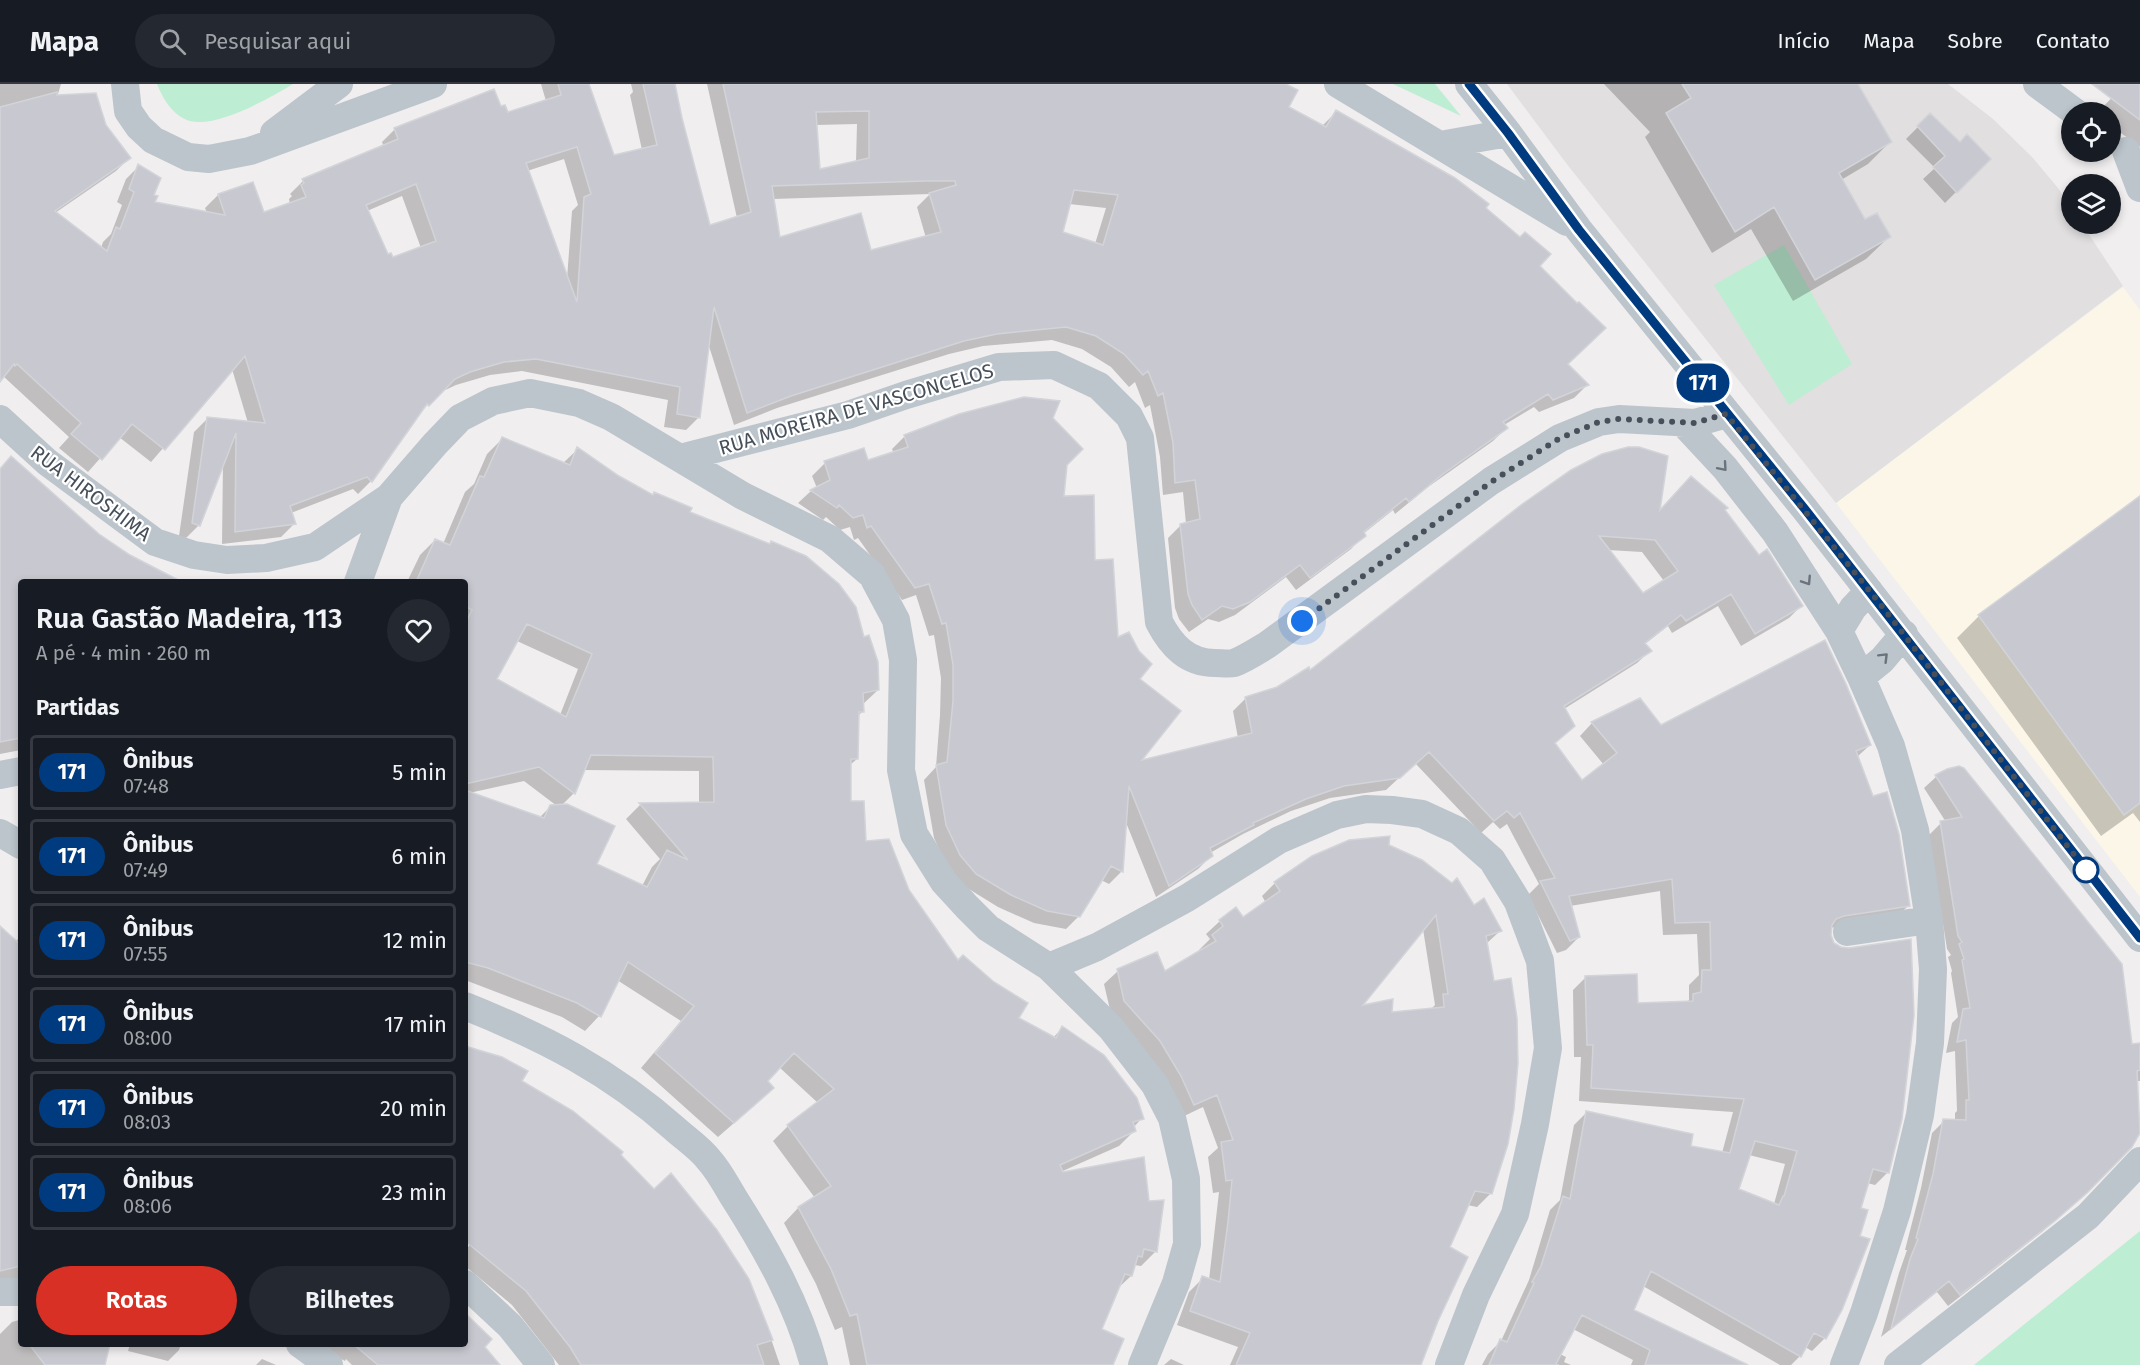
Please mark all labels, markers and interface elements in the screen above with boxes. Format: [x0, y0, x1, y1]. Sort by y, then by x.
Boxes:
search box [135, 14, 555, 68]
text: Mapa [30, 25, 99, 58]
icon: search [156, 25, 189, 58]
text: Pesquisar aqui [204, 28, 351, 55]
text: Início [1777, 28, 1830, 54]
text: Mapa [1863, 28, 1915, 54]
text: Sobre [1948, 28, 2003, 54]
text: Contato [2036, 28, 2110, 54]
map controls [2061, 102, 2121, 234]
button: locate [2061, 102, 2121, 162]
button: layers [2061, 174, 2121, 234]
street label: RUA MOREIRA DE VASCONCELOS [716, 358, 996, 460]
line badge: 171 [1668, 364, 1738, 402]
text: 171 [1688, 370, 1718, 396]
street label: RUA HIROSHIMA [26, 440, 156, 546]
one-way arrow [1716, 460, 1727, 471]
one-way arrow [1799, 575, 1811, 585]
button: heart [387, 599, 450, 662]
text: Rua Gastão Madeira, 113 [36, 602, 343, 635]
your location [1287, 606, 1317, 636]
text: A pé · 4 min · 260 m [36, 641, 211, 665]
one-way arrow [1877, 654, 1888, 664]
text: Partidas [36, 694, 119, 721]
text: Ônibus [123, 747, 193, 774]
text: 171 [57, 759, 87, 785]
text: 5 min [392, 759, 447, 786]
text: 07:48 [123, 774, 169, 798]
text: Ônibus [123, 831, 193, 858]
text: 171 [57, 843, 87, 869]
text: 6 min [391, 843, 447, 870]
unlabelled marker [2073, 857, 2099, 883]
text: 07:49 [123, 858, 168, 882]
text: Ônibus [123, 915, 193, 942]
text: 171 [57, 927, 87, 953]
text: 12 min [383, 927, 447, 954]
text: 07:55 [123, 942, 167, 966]
text: Ônibus [123, 999, 193, 1026]
text: 171 [57, 1011, 87, 1037]
text: 17 min [384, 1011, 447, 1038]
text: 08:00 [123, 1026, 172, 1050]
text: Ônibus [123, 1083, 193, 1110]
text: 171 [57, 1095, 87, 1121]
text: 20 min [380, 1095, 447, 1122]
text: 08:03 [123, 1110, 171, 1134]
text: Ônibus [123, 1167, 193, 1194]
text: 171 [57, 1179, 87, 1205]
text: 23 min [381, 1179, 447, 1206]
text: 08:06 [123, 1194, 172, 1218]
button: Rotas [36, 1266, 237, 1335]
button: Bilhetes [249, 1266, 450, 1335]

